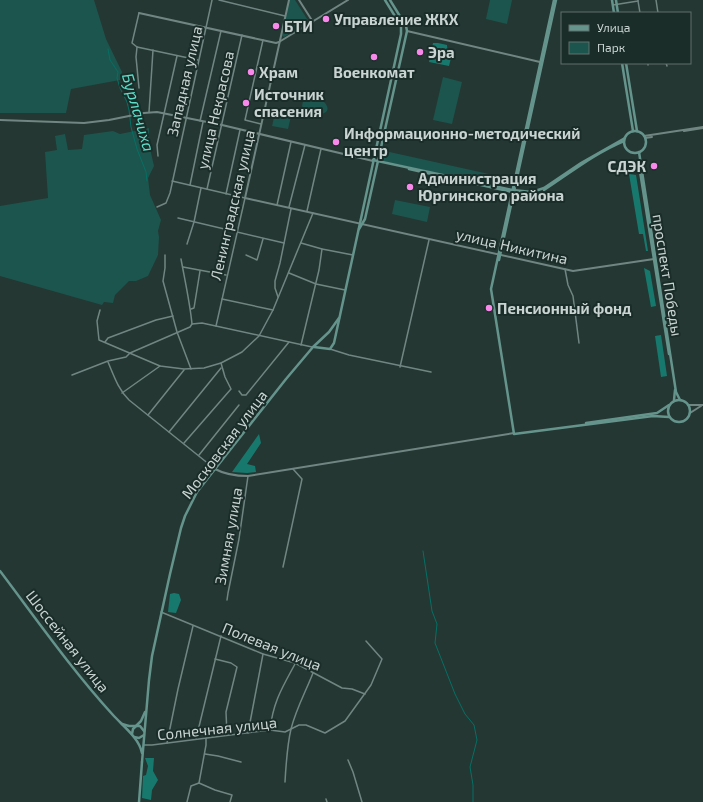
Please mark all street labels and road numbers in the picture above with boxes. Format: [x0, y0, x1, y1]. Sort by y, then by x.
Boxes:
street label: Западная улица [163, 24, 206, 138]
street label: улица Некрасова [193, 49, 238, 171]
street label: Ленинградская улица [206, 128, 259, 282]
street label: проспект Победы [649, 213, 687, 337]
street label: улица Никитина [454, 224, 570, 269]
street label: Московская улица [177, 386, 271, 502]
street label: Зимняя улица [211, 486, 246, 586]
street label: Шоссейная улица [22, 586, 113, 696]
street label: Полевая улица [220, 618, 324, 675]
street label: Солнечная улица [156, 713, 278, 744]

